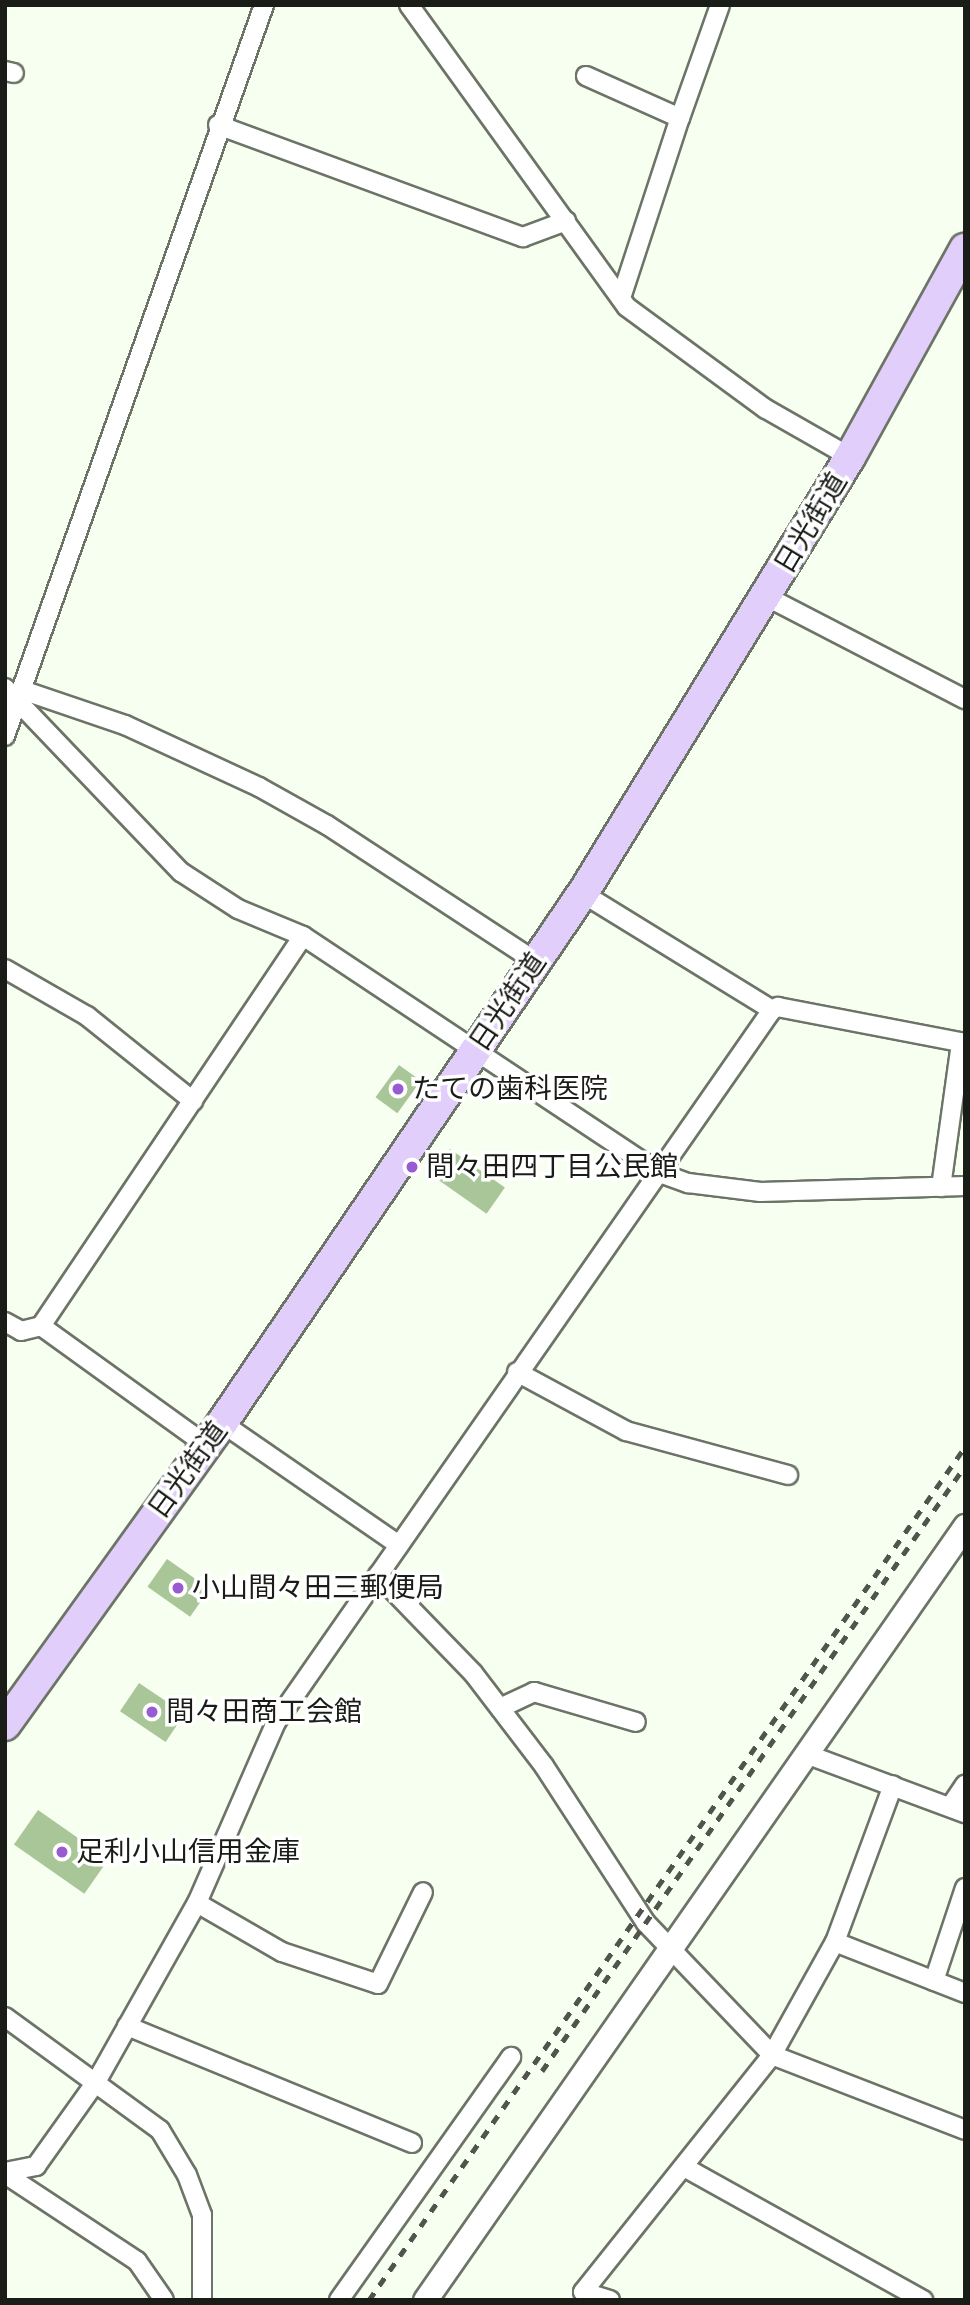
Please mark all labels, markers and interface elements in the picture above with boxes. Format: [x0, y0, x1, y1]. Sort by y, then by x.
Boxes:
street label: 日光街道 [768, 466, 854, 580]
street label: 日光街道 [463, 946, 553, 1058]
place label: たての歯科医院 [412, 1072, 608, 1106]
marker: たての歯科医院 [390, 1081, 406, 1097]
place label: 間々田四丁目公民館 [426, 1150, 678, 1184]
marker: 間々田四丁目公民館 [404, 1159, 420, 1175]
street label: 日光街道 [141, 1415, 235, 1525]
place label: 小山間々田三郵便局 [192, 1571, 444, 1605]
marker: 小山間々田三郵便局 [170, 1580, 186, 1596]
place label: 間々田商工会館 [166, 1695, 362, 1729]
marker: 間々田商工会館 [144, 1704, 160, 1720]
place label: 足利小山信用金庫 [76, 1835, 300, 1869]
marker: 足利小山信用金庫 [54, 1844, 70, 1860]

